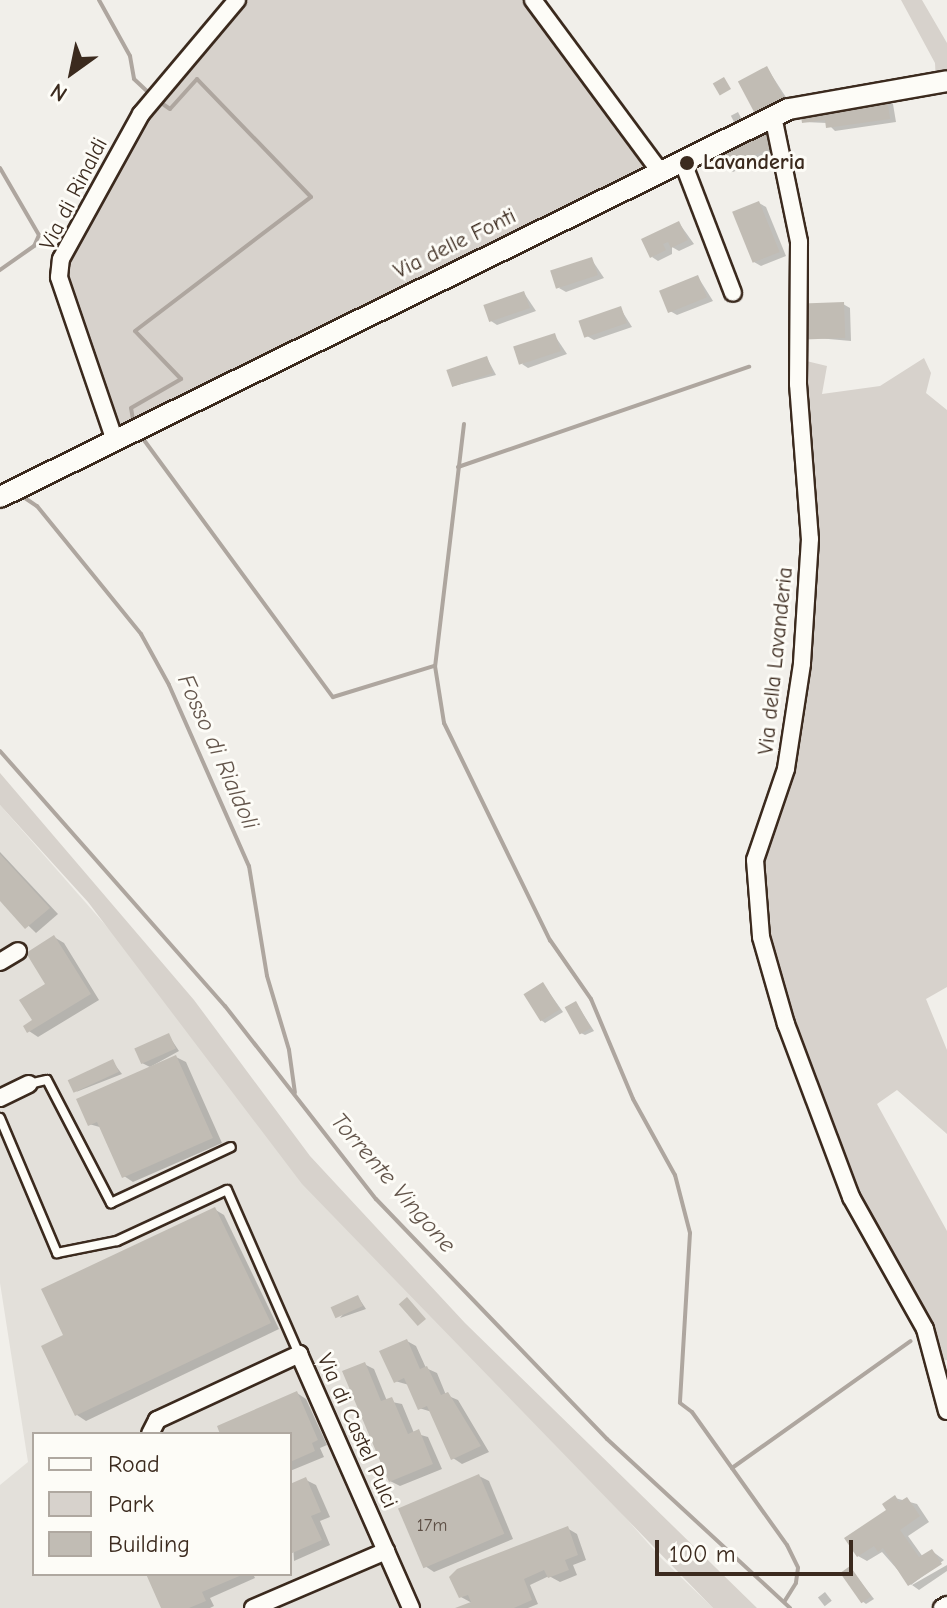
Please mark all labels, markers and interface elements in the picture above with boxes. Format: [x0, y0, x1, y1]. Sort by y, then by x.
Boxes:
north arrow [32, 32, 112, 112]
text: N [46, 77, 72, 107]
street label: Via di Rinaldi [34, 133, 114, 255]
place label: Lavanderia [703, 150, 805, 176]
marker: Lavanderia [678, 154, 696, 172]
street label: Via delle Fonti [390, 203, 520, 285]
street label: Via della Lavanderia [753, 566, 799, 756]
water label: Fosso di Rialdoli [171, 670, 265, 834]
water label: Torrente Vingone [324, 1107, 462, 1259]
street label: Via di Castel Pulci [311, 1350, 403, 1512]
legend [32, 1432, 292, 1576]
text: Road [108, 1450, 160, 1478]
text: Park [108, 1490, 154, 1518]
house number: 17m [417, 1515, 447, 1537]
scale bar [659, 1524, 857, 1574]
text: Building [108, 1530, 190, 1558]
text: 100 m [669, 1540, 736, 1568]

